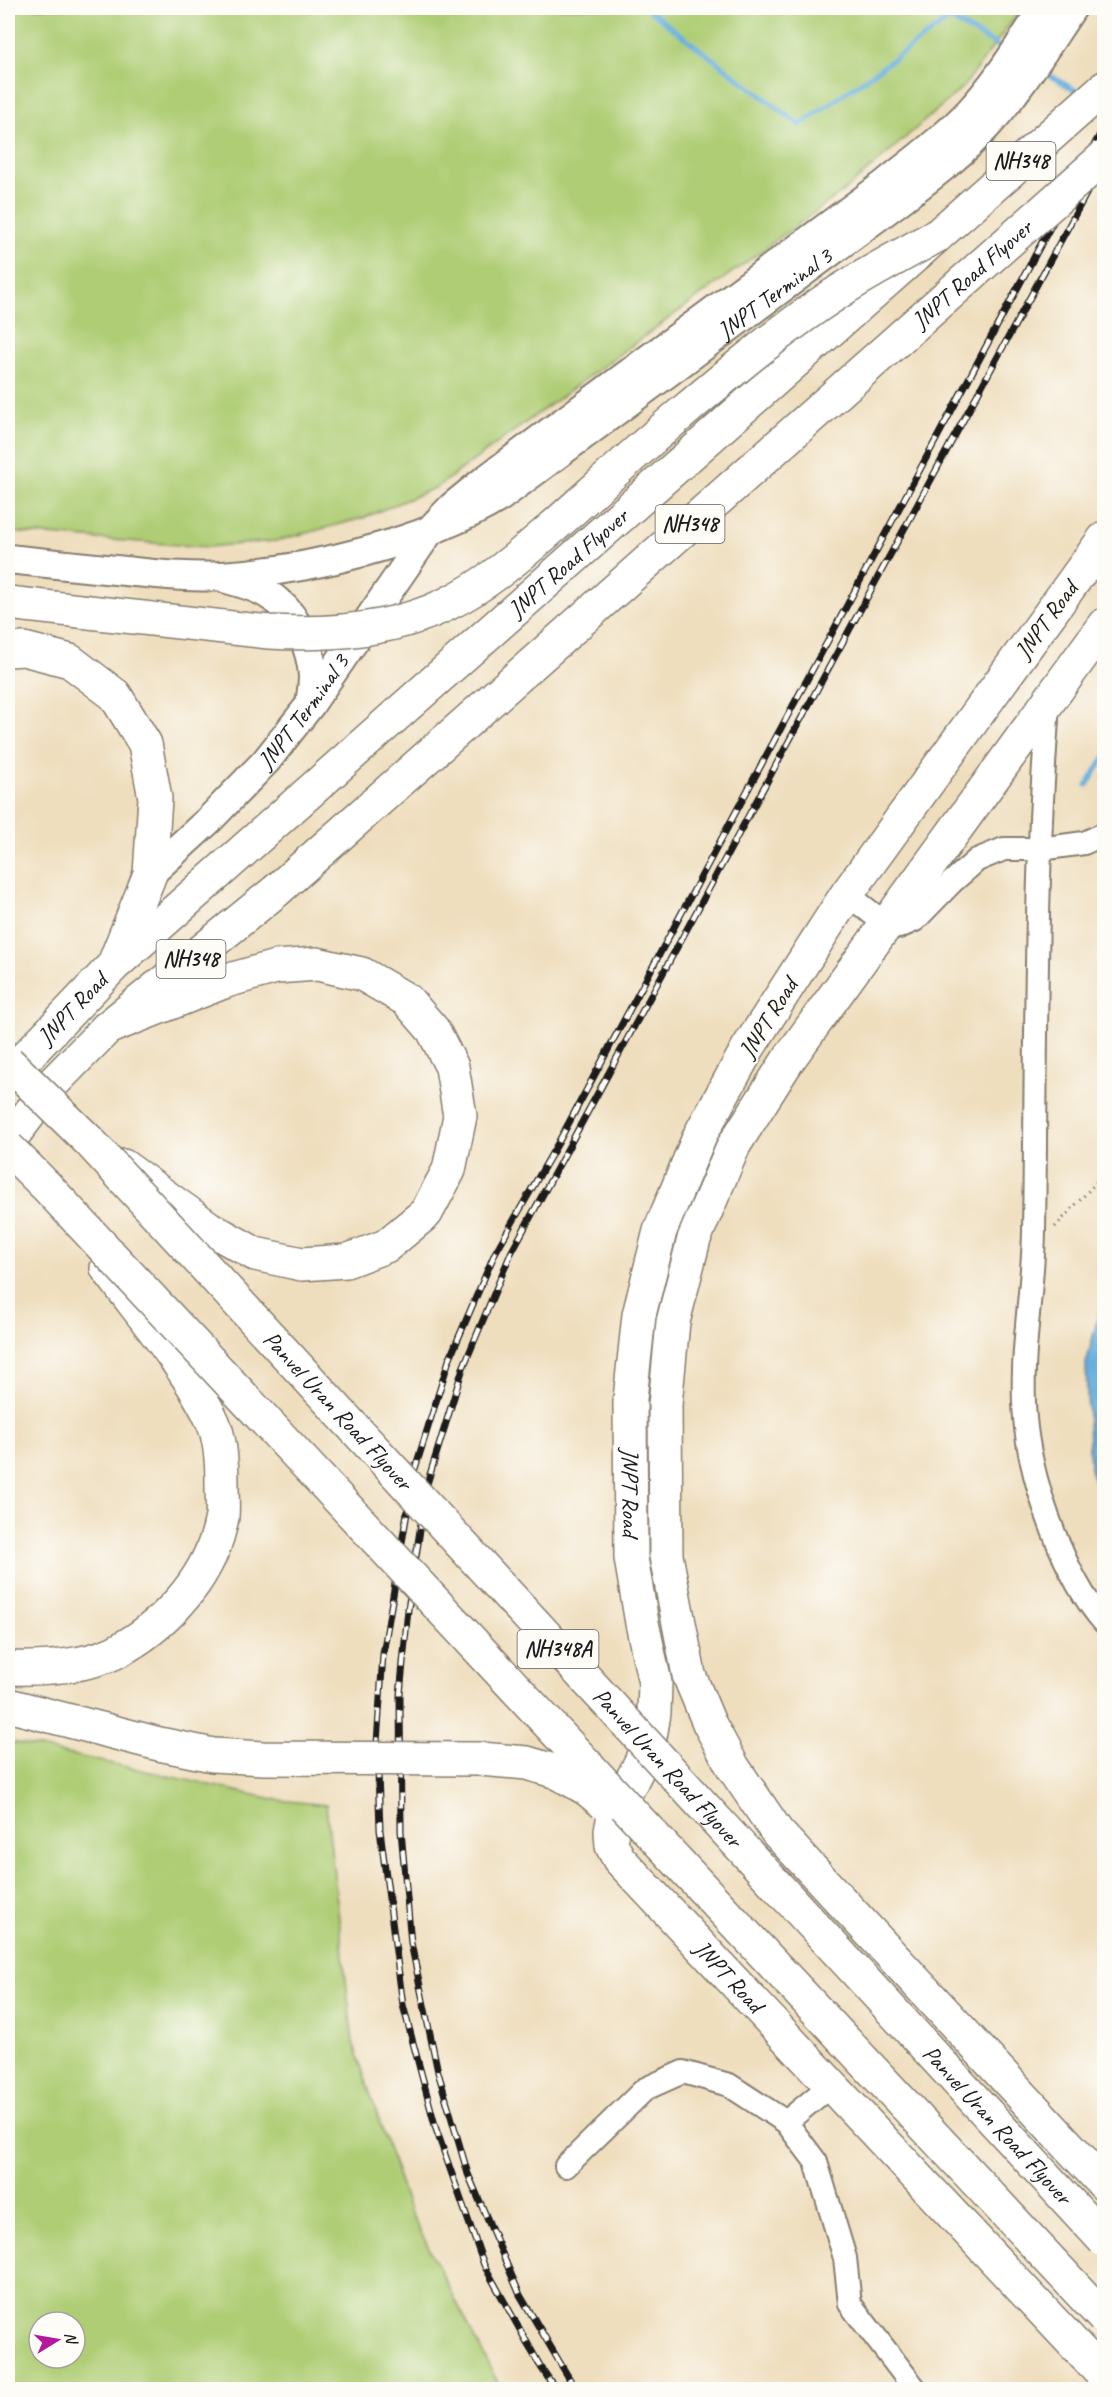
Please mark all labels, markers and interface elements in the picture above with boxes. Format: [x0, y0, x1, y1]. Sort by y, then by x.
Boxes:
road number: NH348 [986, 142, 1056, 180]
street label: JNPT Road Flyover [905, 211, 1040, 336]
street label: JNPT Terminal 3 [711, 240, 840, 346]
street label: JNPT Road Flyover [501, 500, 636, 625]
road number: NH348 [656, 505, 724, 543]
street label: JNPT Road [1007, 572, 1086, 665]
street label: JNPT Terminal 3 [251, 647, 357, 776]
road number: NH348 [156, 940, 225, 978]
street label: JNPT Road [30, 964, 116, 1052]
street label: JNPT Road [731, 969, 806, 1064]
street label: Panvel Uran Road Flyover [257, 1324, 421, 1498]
street label: JNPT Road [615, 1447, 646, 1540]
road number: NH348A [518, 1630, 598, 1668]
street label: Panvel Uran Road Flyover [587, 1682, 750, 1855]
street label: JNPT Road [687, 1933, 773, 2021]
street label: Panvel Uran Road Flyover [916, 2039, 1080, 2212]
north arrow [27, 2310, 87, 2370]
text: N [60, 2331, 82, 2347]

